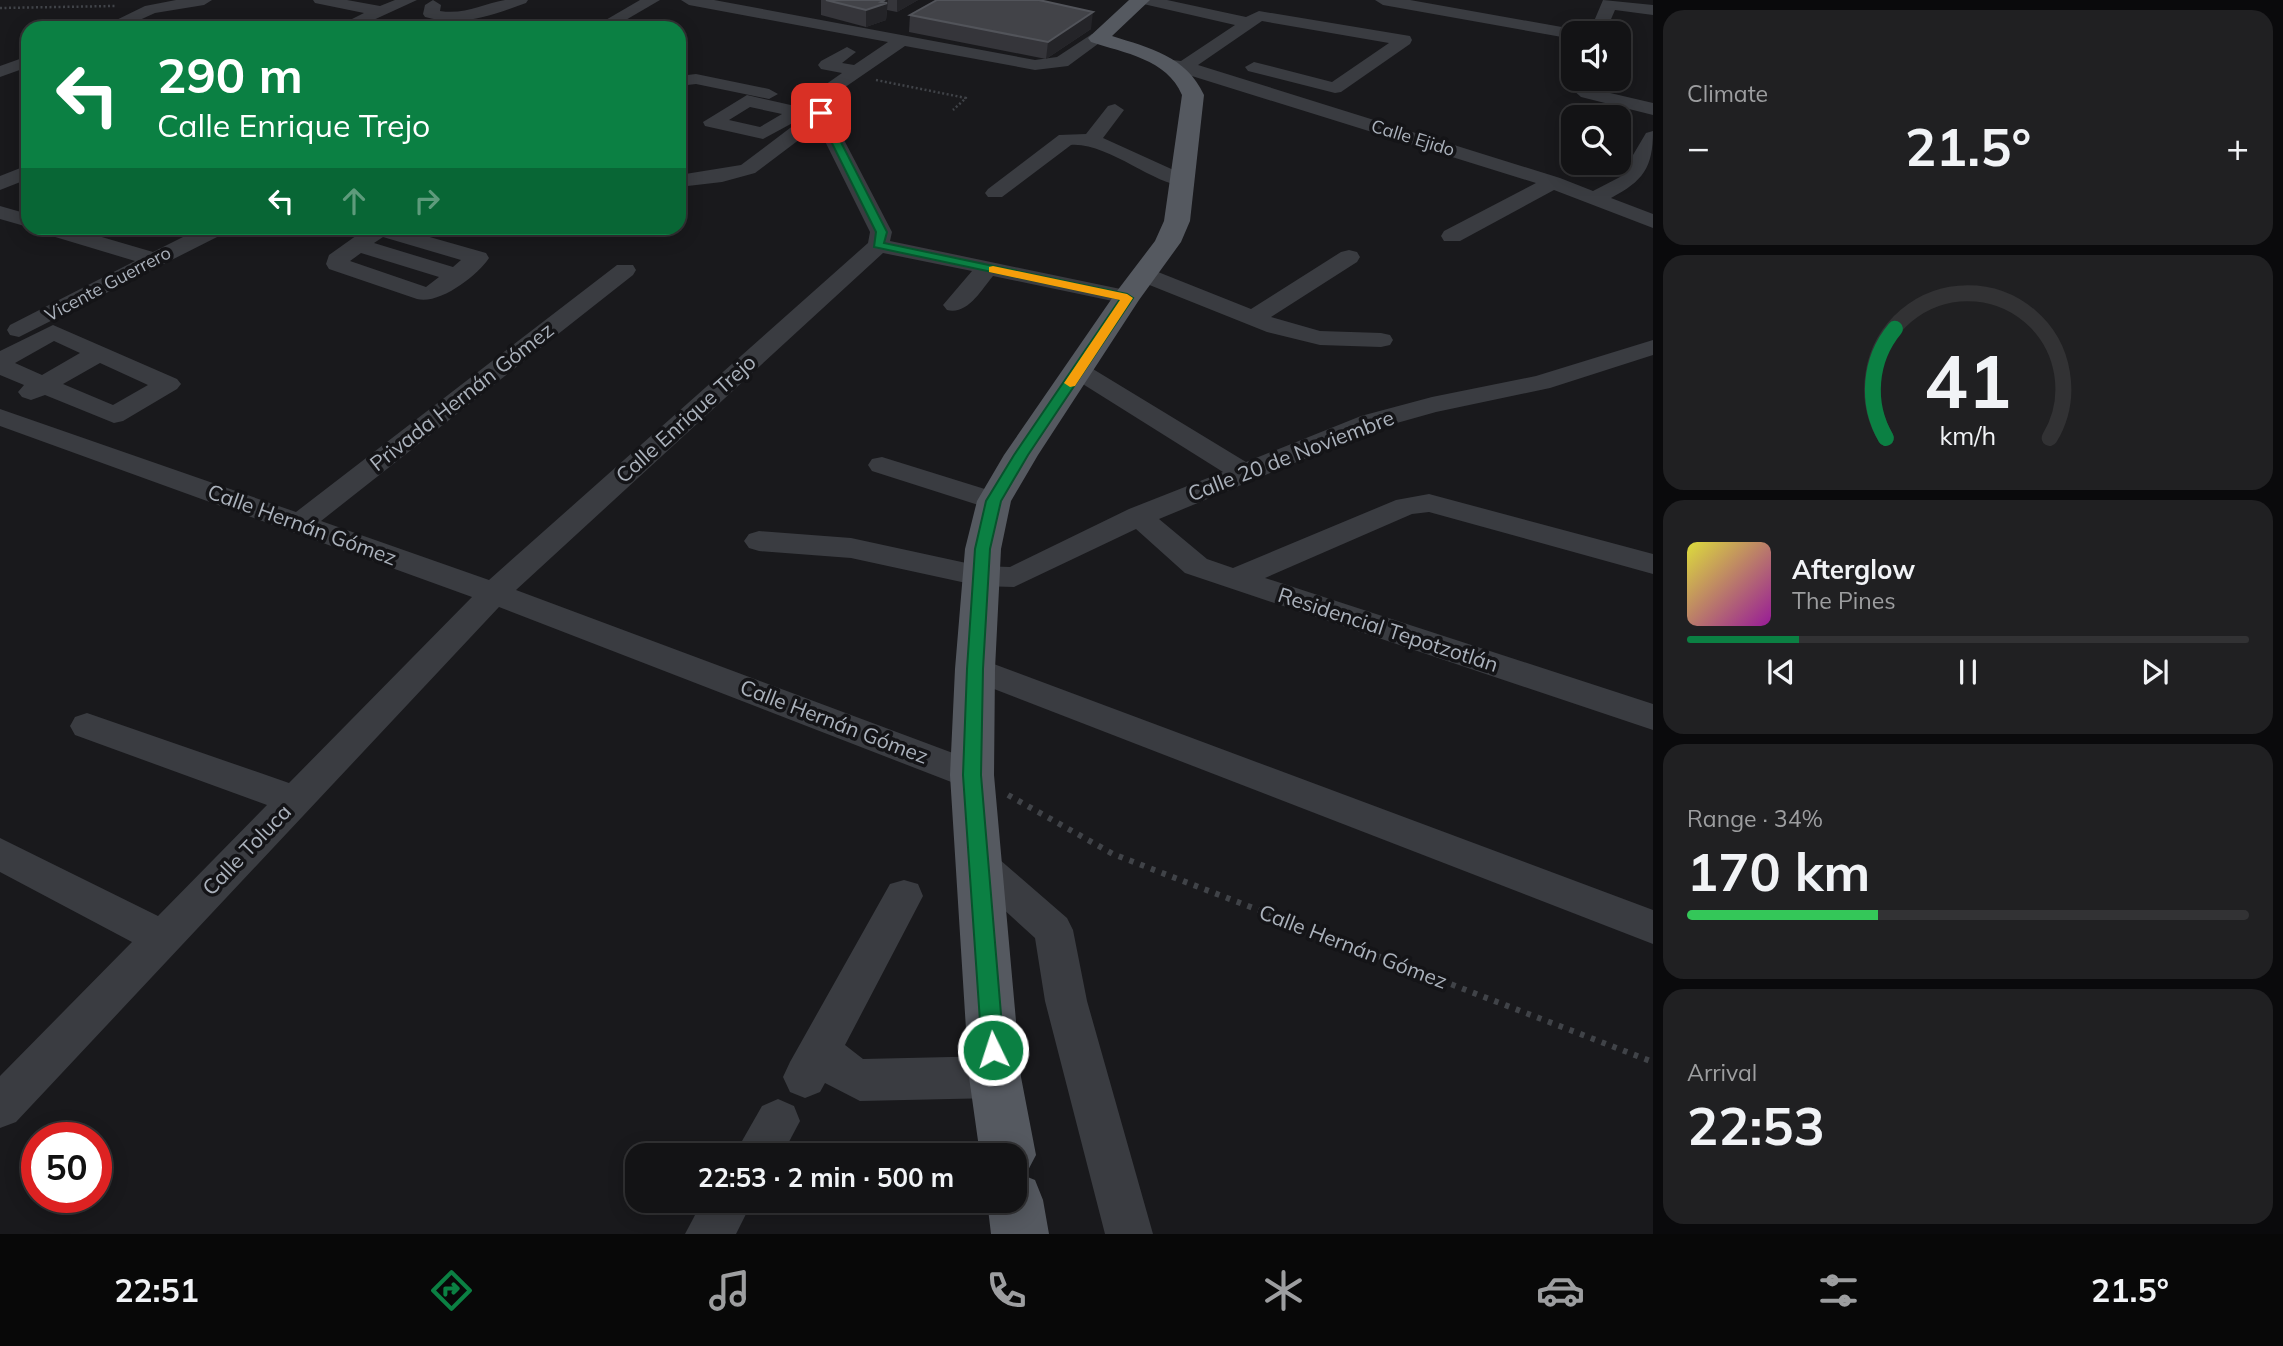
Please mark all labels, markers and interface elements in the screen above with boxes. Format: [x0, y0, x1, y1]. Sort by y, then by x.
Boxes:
map controls [1561, 21, 1631, 175]
button: sound [1561, 21, 1631, 91]
text: 290 m [157, 44, 303, 105]
icon: left [42, 49, 133, 140]
text: Climate [1687, 79, 1768, 108]
pin [791, 83, 851, 143]
icon: arrive [802, 94, 840, 132]
text: Calle Enrique Trejo [157, 105, 430, 145]
button: search [1561, 105, 1631, 175]
street label: Calle Ejido [1369, 114, 1458, 161]
text: 21.5° [1905, 114, 2031, 179]
text: − [1687, 123, 1710, 171]
text: + [2226, 123, 2249, 171]
icon: left [262, 182, 300, 220]
icon: ahead [335, 182, 373, 220]
icon: right [408, 182, 446, 220]
street label: Vicente Guerrero [41, 241, 175, 326]
street label: Privada Hernán Gómez [364, 316, 559, 476]
text: 41 [1924, 336, 2012, 427]
street label: Calle Enrique Trejo [610, 349, 761, 488]
street label: Calle 20 de Noviembre [1184, 404, 1397, 506]
text: km/h [1940, 420, 1996, 451]
street label: Calle Hernán Gómez [204, 478, 400, 570]
text: Afterglow [1792, 553, 1915, 586]
street label: Residencial Tepotzotlán [1275, 581, 1502, 677]
text: The Pines [1792, 586, 1896, 615]
icon: previous [1762, 653, 1800, 691]
icon: pause [1949, 653, 1987, 691]
icon: next [2136, 653, 2174, 691]
street label: Calle Hernán Gómez [737, 673, 932, 769]
street label: Calle Toluca [196, 798, 296, 900]
text: Range · 34% [1687, 804, 1823, 833]
text: 170 km [1687, 839, 1870, 904]
street label: Calle Hernán Gómez [1256, 898, 1451, 994]
position arrow [956, 1013, 1030, 1087]
text: Arrival [1687, 1058, 1757, 1087]
text: 22:53 [1687, 1093, 1825, 1158]
speed limit sign: 50 [21, 1122, 112, 1213]
text: 22:53 · 2 min · 500 m [698, 1161, 954, 1194]
icon: directions [427, 1266, 476, 1315]
icon: music [705, 1266, 754, 1315]
icon: phone [982, 1266, 1031, 1315]
icon: climate [1259, 1266, 1308, 1315]
icon: car [1536, 1266, 1585, 1315]
icon: filters [1814, 1266, 1863, 1315]
text: 22:51 [114, 1270, 199, 1310]
text: 21.5° [2091, 1270, 2169, 1310]

